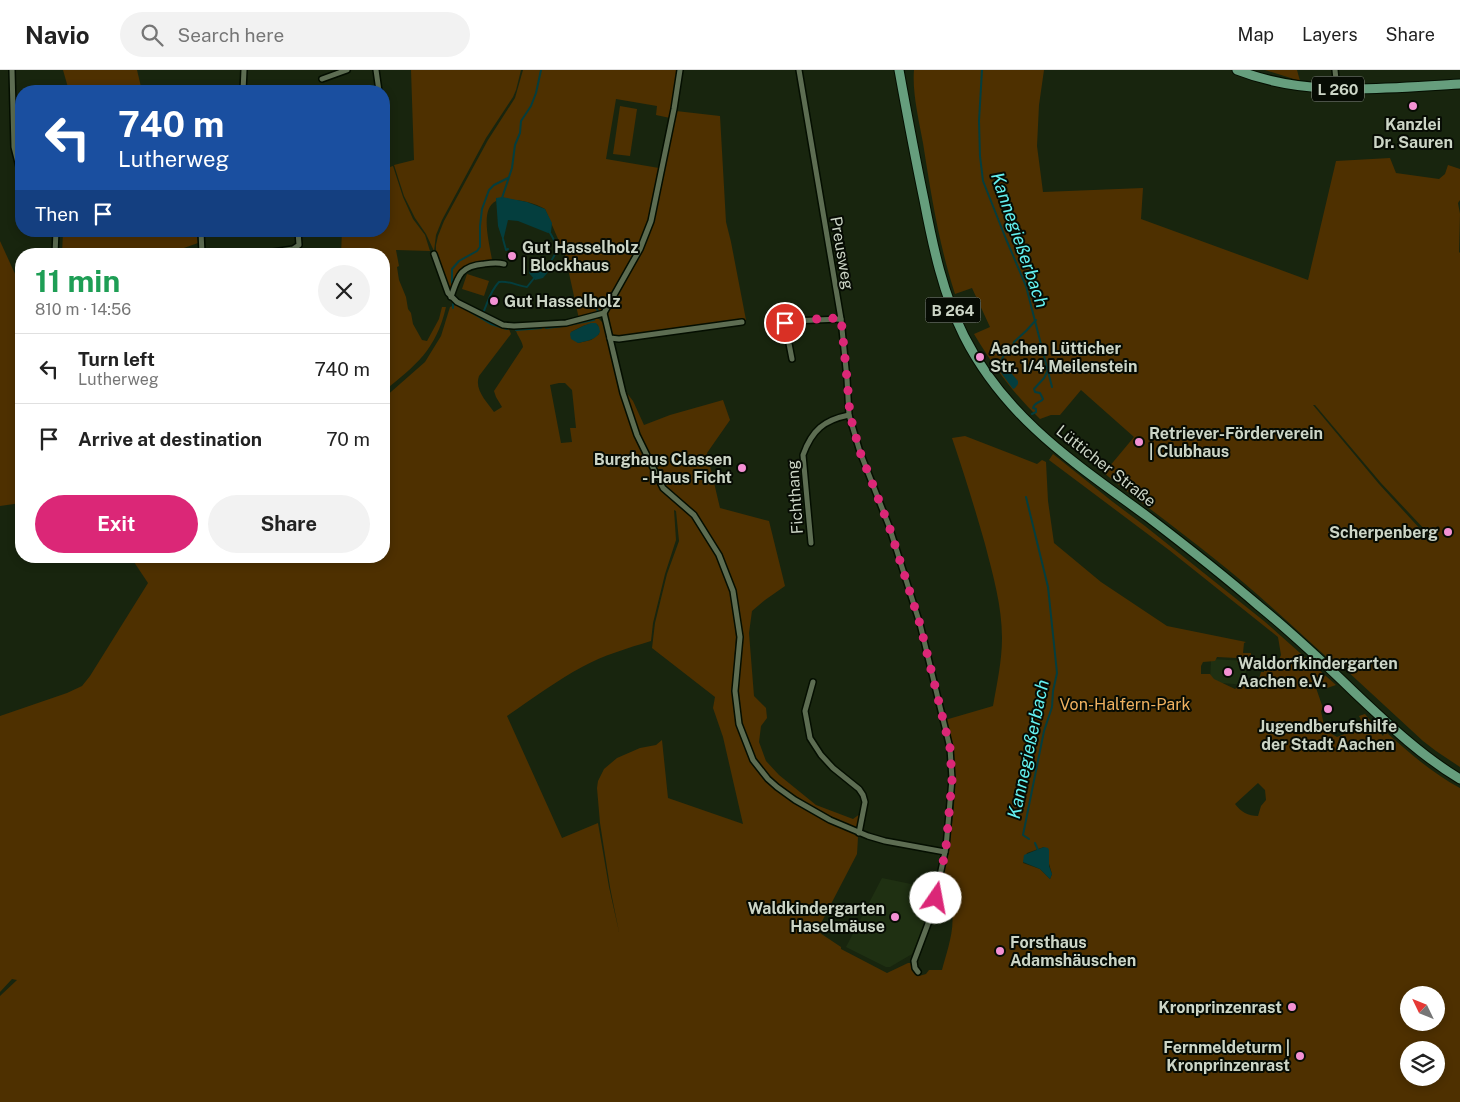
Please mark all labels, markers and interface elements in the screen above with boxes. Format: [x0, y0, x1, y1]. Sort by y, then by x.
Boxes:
search box [120, 12, 470, 57]
text: Navio [25, 21, 90, 49]
icon: search [138, 21, 166, 49]
text: Search here [178, 24, 284, 46]
text: Map [1238, 24, 1274, 45]
text: Layers [1302, 24, 1358, 45]
text: Share [1386, 24, 1435, 45]
road number: L 260 [1312, 76, 1364, 102]
marker: Kanzlei Dr. Sauren [1407, 100, 1419, 112]
text: 740 m [118, 104, 224, 145]
icon: left [35, 105, 100, 170]
place label: Kanzlei Dr. Sauren [1373, 115, 1453, 152]
text: Lutherweg [118, 146, 229, 172]
water label: Kannegießerbach [987, 170, 1053, 310]
icon: arrive [89, 200, 117, 228]
text: Then [35, 203, 79, 225]
street label: Preusweg [826, 215, 858, 291]
place label: Gut Hasselholz | Blockhaus [522, 238, 639, 275]
marker: Gut Hasselholz | Blockhaus [506, 250, 518, 262]
text: 11 min [35, 263, 120, 299]
button: close [318, 265, 370, 317]
place label: Gut Hasselholz [504, 292, 621, 311]
marker: Gut Hasselholz [488, 295, 500, 307]
road number: B 264 [926, 298, 980, 322]
text: 810 m · 14:56 [35, 300, 131, 319]
pin [764, 302, 806, 344]
icon: arrive [771, 309, 799, 337]
place label: Aachen Lütticher Str. 1/4 Meilenstein [990, 339, 1137, 376]
text: Turn left [78, 348, 155, 370]
marker: Aachen Lütticher Str. 1/4 Meilenstein [974, 351, 986, 363]
icon: left [35, 355, 63, 383]
text: 740 m [314, 358, 370, 380]
text: Lutherweg [78, 370, 159, 389]
street label: Lütticher Straße [1052, 421, 1160, 511]
place label: Retriever-Förderverein | Clubhaus [1149, 424, 1323, 461]
icon: arrive [35, 425, 63, 453]
text: Arrive at destination [78, 428, 262, 450]
text: 70 m [326, 428, 370, 450]
marker: Retriever-Förderverein | Clubhaus [1133, 436, 1145, 448]
place label: Burghaus Classen - Haus Ficht [594, 450, 732, 487]
street label: Fichthang [783, 459, 807, 535]
marker: Burghaus Classen - Haus Ficht [736, 462, 748, 474]
button: Exit [35, 495, 198, 553]
button: Share [208, 495, 370, 553]
place label: Scherpenberg [1329, 523, 1438, 542]
marker: Scherpenberg [1442, 526, 1454, 538]
place label: Waldorfkindergarten Aachen e.V. [1238, 654, 1398, 691]
marker: Waldorfkindergarten Aachen e.V. [1222, 666, 1234, 678]
water label: Kannegießerbach [1003, 677, 1053, 821]
park label: Von-Halfern-Park [1060, 695, 1190, 714]
marker: Jugendberufshilfe der Stadt Aachen [1322, 703, 1334, 715]
place label: Jugendberufshilfe der Stadt Aachen [1259, 717, 1397, 754]
position arrow [909, 871, 961, 923]
place label: Waldkindergarten Haselmäuse [748, 899, 885, 936]
marker: Waldkindergarten Haselmäuse [889, 911, 901, 923]
place label: Forsthaus Adamshäuschen [1010, 933, 1136, 970]
marker: Forsthaus Adamshäuschen [994, 945, 1006, 957]
north arrow [1400, 986, 1445, 1031]
map controls [1400, 986, 1445, 1086]
place label: Kronprinzenrast [1158, 998, 1282, 1017]
marker: Kronprinzenrast [1286, 1001, 1298, 1013]
place label: Fernmeldeturm | Kronprinzenrast [1163, 1038, 1290, 1075]
button: layers [1400, 1041, 1445, 1086]
marker: Fernmeldeturm | Kronprinzenrast [1294, 1050, 1306, 1062]

